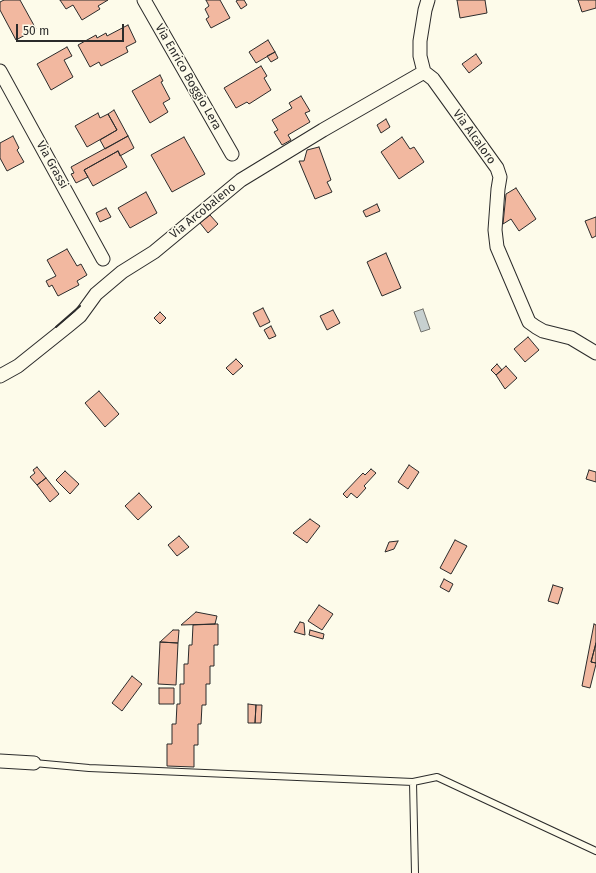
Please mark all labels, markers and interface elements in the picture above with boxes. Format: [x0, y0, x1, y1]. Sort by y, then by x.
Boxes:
scale bar [18, 16, 126, 42]
street label: Via Enrico Boggio Lera [152, 21, 224, 133]
text: 50 m [23, 24, 49, 38]
street label: Via Alcaloro [449, 107, 499, 167]
street label: Via Grassi [33, 139, 71, 191]
street label: Via Arcobaleno [167, 180, 239, 242]

